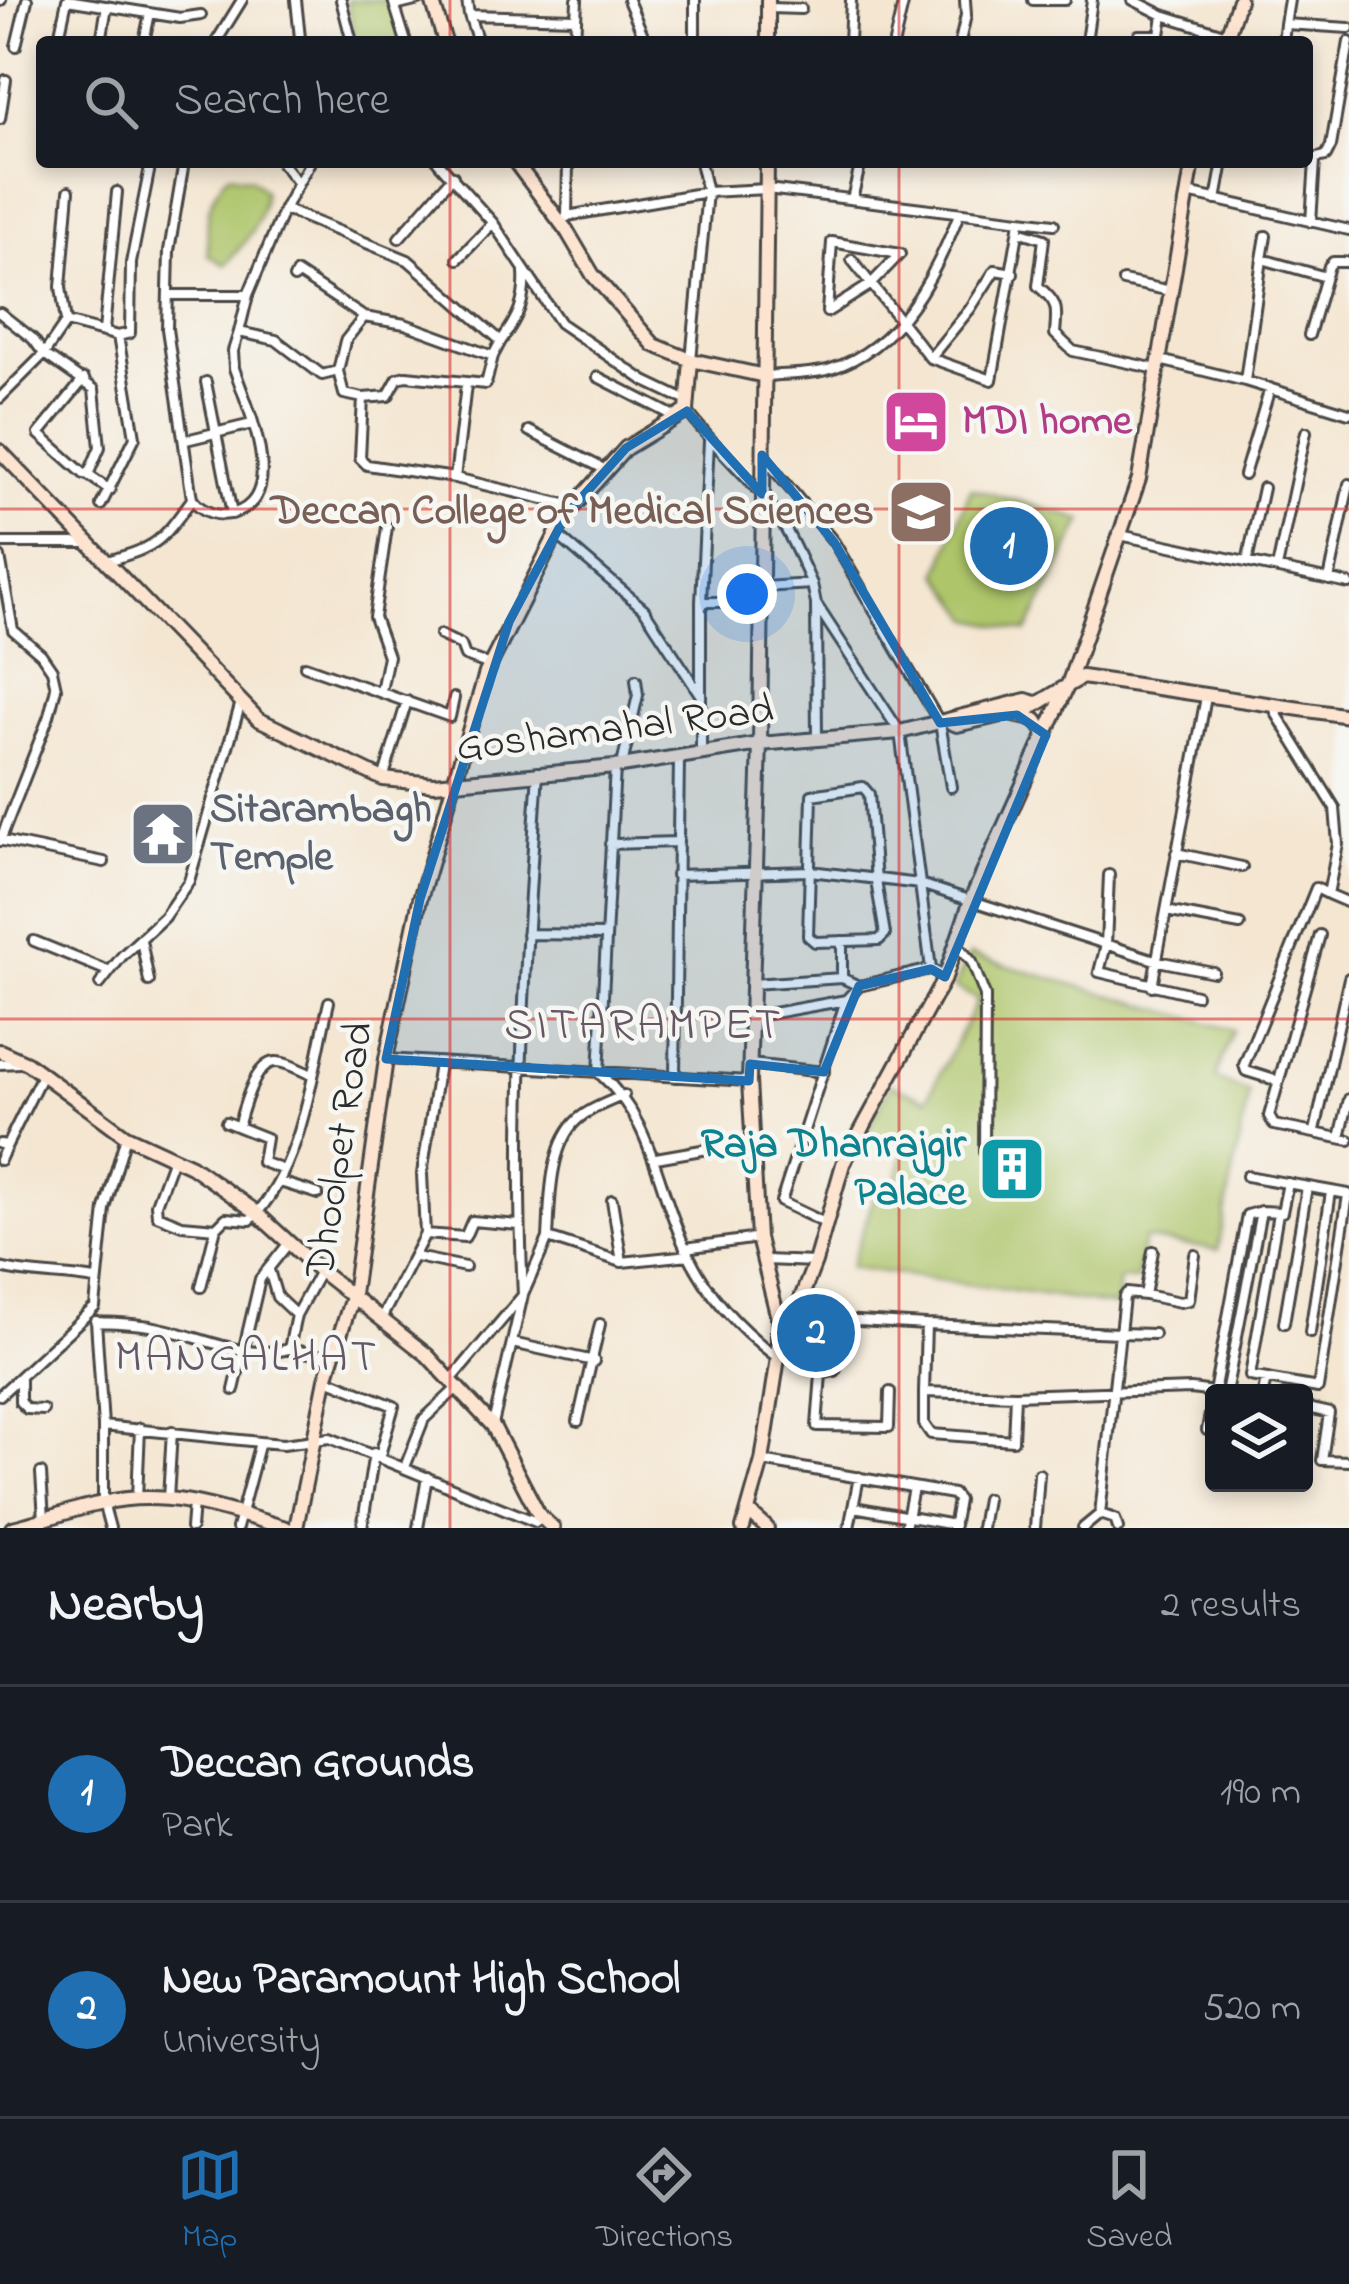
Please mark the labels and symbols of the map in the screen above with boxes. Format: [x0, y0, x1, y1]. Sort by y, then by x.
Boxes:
hotel icon: MDI home [881, 387, 951, 457]
place label: MDI home [962, 392, 1133, 453]
school or university icon: Deccan College of Medical Sciences [886, 477, 956, 547]
place label: Deccan College of Medical Sciences [269, 482, 874, 544]
pin: 1 [970, 501, 1048, 591]
your location [717, 564, 777, 624]
street label: Goshamahal Road [453, 680, 777, 780]
place label: Sitarambagh Temple [210, 780, 432, 889]
temple icon: Sitarambagh Temple [128, 799, 198, 869]
district label: SITARAMPET [504, 994, 784, 1060]
street label: Dhoolpet Road [291, 1018, 391, 1283]
place label: Raja Dhanrajgir Palace [701, 1115, 967, 1224]
building icon: Raja Dhanrajgir Palace [977, 1134, 1047, 1204]
pin: 2 [777, 1288, 855, 1378]
district label: MANGALHAT [115, 1326, 379, 1392]

